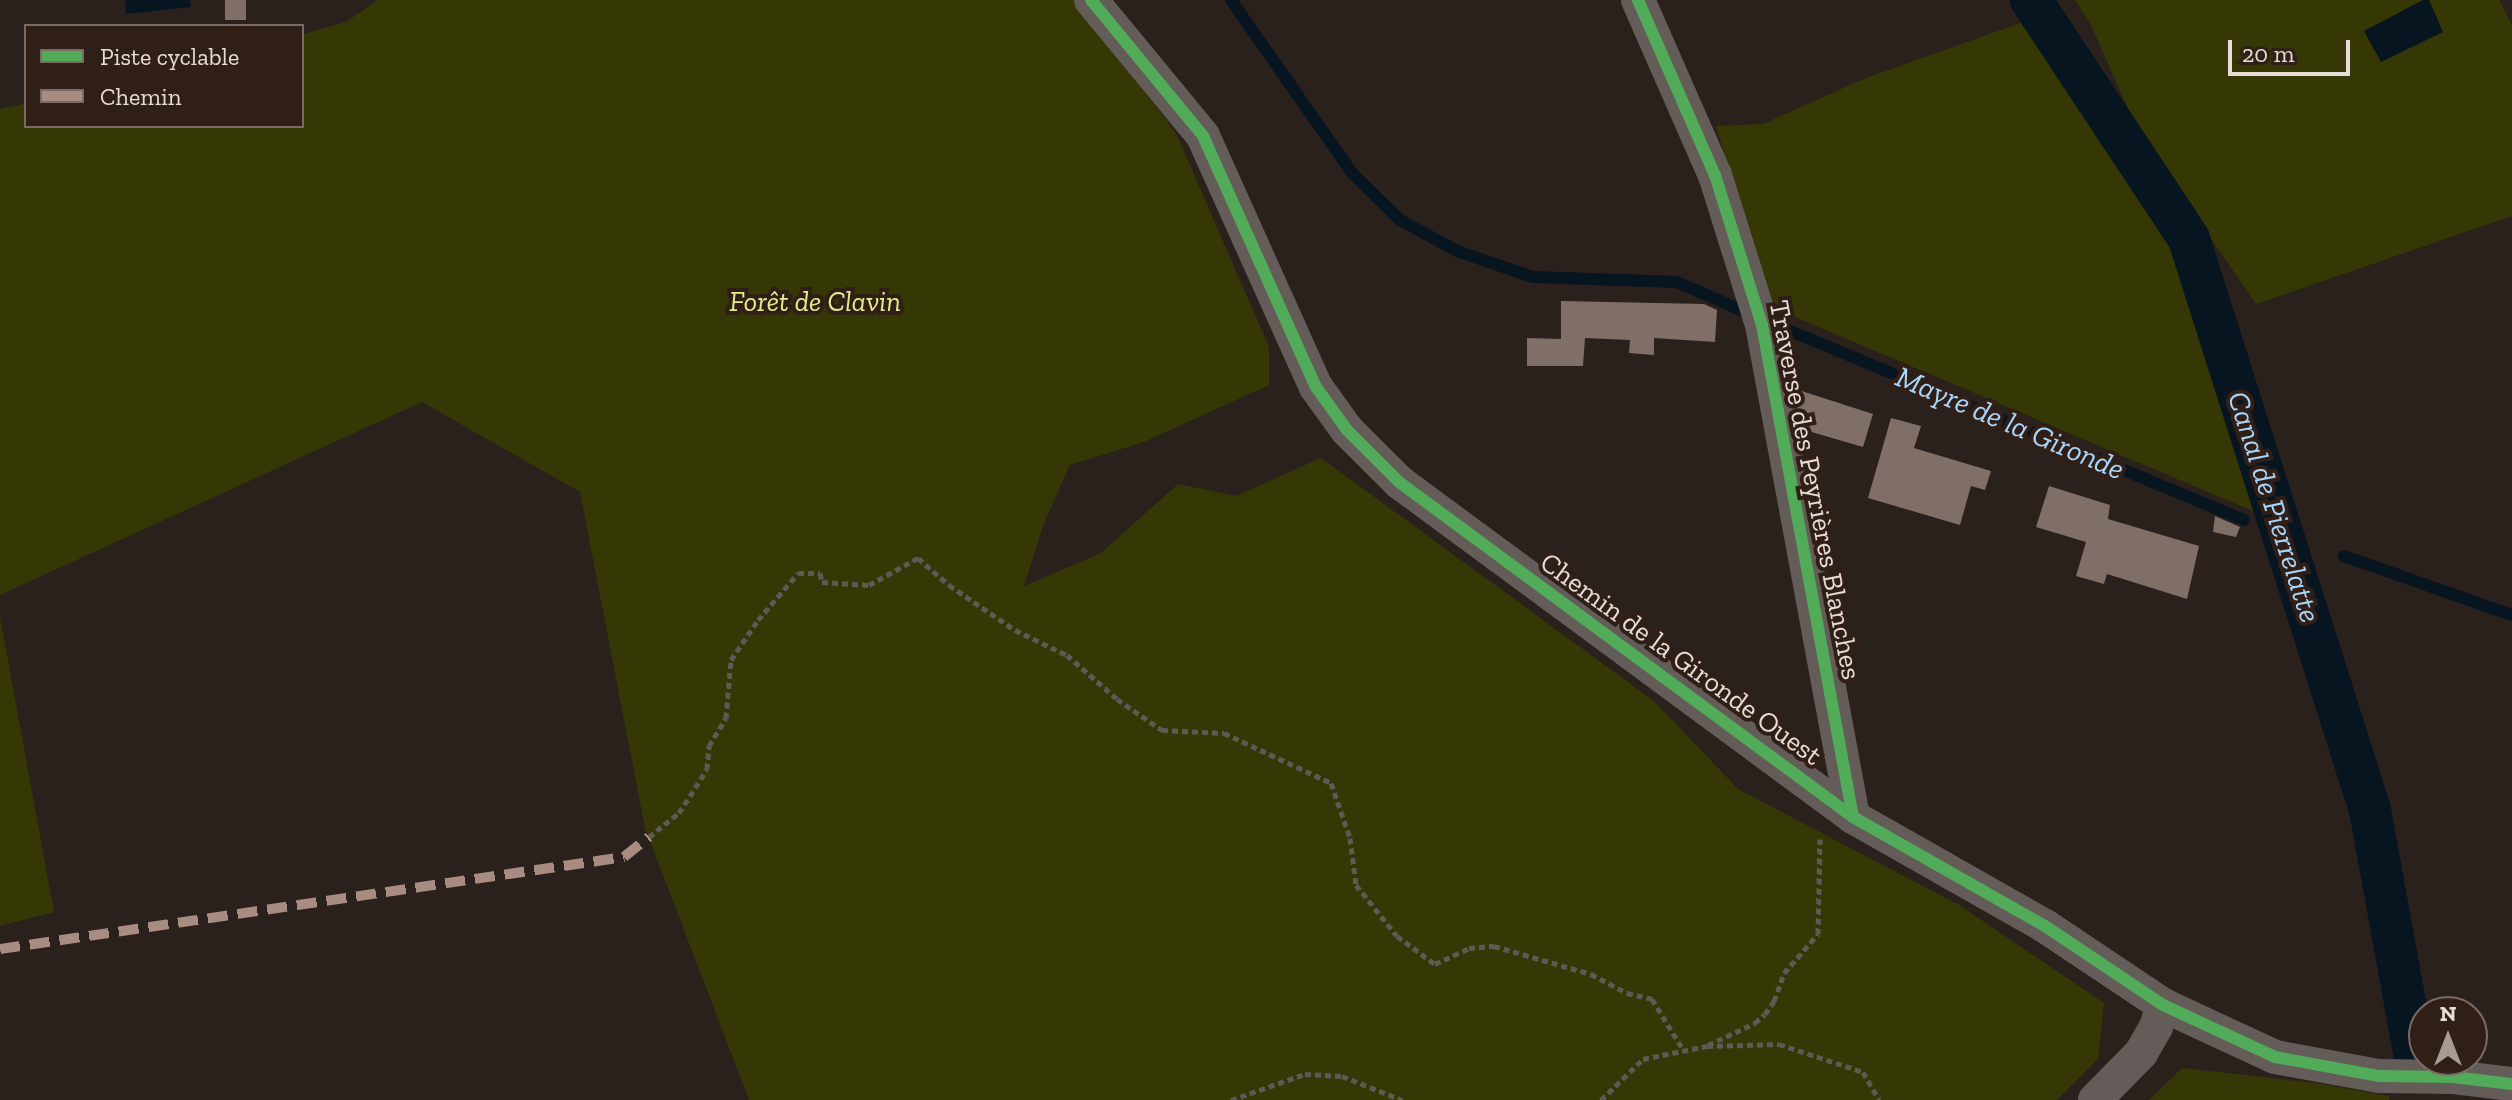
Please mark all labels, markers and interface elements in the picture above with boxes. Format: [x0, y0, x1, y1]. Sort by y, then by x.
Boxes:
legend [24, 24, 304, 128]
scale bar [2232, 24, 2354, 74]
text: 20 m [2242, 39, 2294, 68]
text: Piste cyclable [100, 42, 239, 71]
text: Chemin [100, 82, 181, 111]
park label: Forêt de Clavin [729, 285, 901, 319]
street label: Traverse des Peyrières Blanches [1762, 297, 1868, 683]
water label: Mayre de la Gironde [1890, 359, 2130, 487]
water label: Canal de Pierrelatte [2220, 387, 2328, 627]
street label: Chemin de la Gironde Ouest [1534, 546, 1828, 772]
north arrow [2408, 996, 2488, 1076]
text: N [2440, 1000, 2456, 1027]

